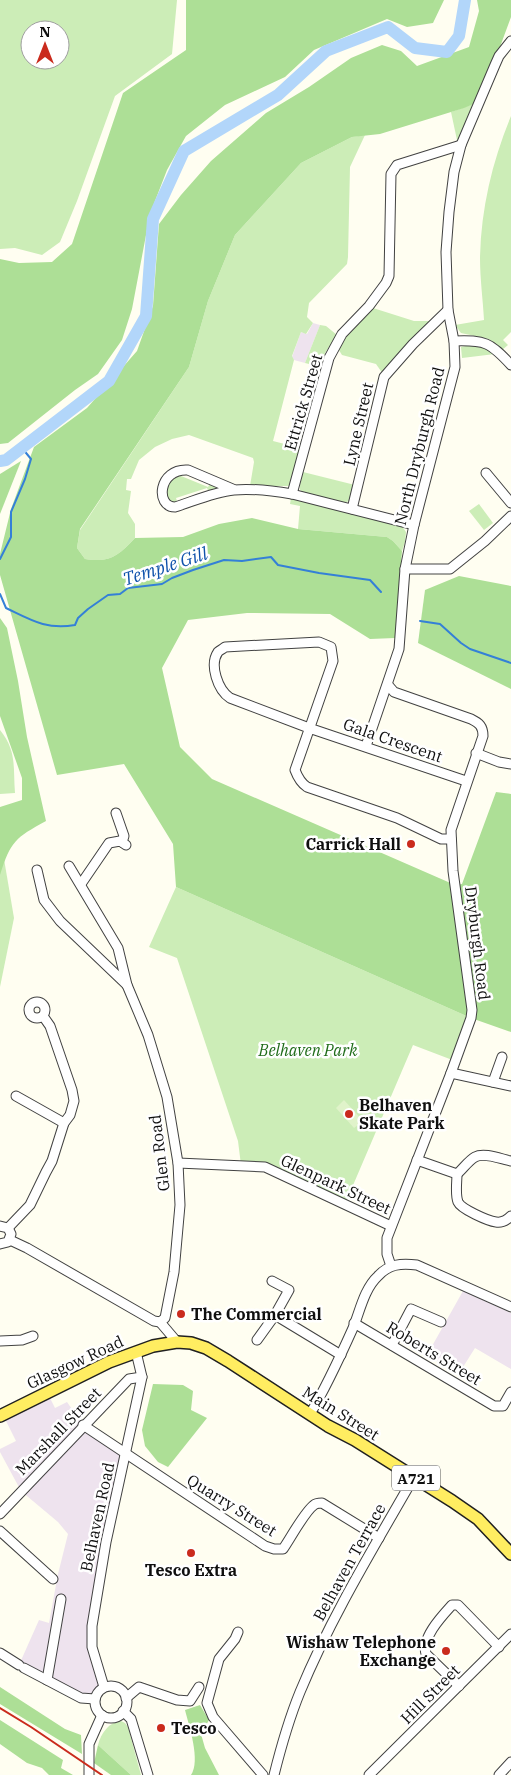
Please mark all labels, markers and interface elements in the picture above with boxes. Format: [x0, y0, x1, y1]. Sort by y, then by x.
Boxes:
north arrow [20, 20, 70, 70]
text: N [39, 23, 51, 41]
street label: Ettrick Street [280, 351, 326, 453]
street label: North Dryburgh Road [390, 364, 448, 527]
street label: Lyne Street [339, 380, 377, 468]
water label: Temple Gill [120, 541, 211, 590]
street label: Gala Crescent [341, 714, 446, 766]
place label: Carrick Hall [305, 834, 401, 854]
marker: Carrick Hall [405, 838, 417, 850]
street label: Dryburgh Road [461, 885, 495, 1001]
park label: Belhaven Park [258, 1040, 358, 1060]
place label: Belhaven Skate Park [359, 1095, 445, 1133]
marker: Belhaven Skate Park [343, 1108, 355, 1120]
street label: Glen Road [144, 1113, 174, 1192]
street label: Glenpark Street [278, 1150, 394, 1218]
place label: The Commercial [191, 1304, 322, 1324]
marker: The Commercial [175, 1308, 187, 1320]
street label: Roberts Street [383, 1317, 485, 1389]
street label: Glasgow Road [23, 1331, 127, 1393]
street label: Main Street [299, 1382, 383, 1445]
street label: Marshall Street [11, 1383, 105, 1479]
street label: Belhaven Road [76, 1460, 118, 1574]
road number: A721 [392, 1466, 440, 1490]
street label: Quarry Street [183, 1470, 281, 1541]
street label: Belhaven Terrace [308, 1500, 390, 1624]
marker: Tesco Extra [185, 1547, 197, 1559]
place label: Tesco Extra [145, 1560, 237, 1580]
place label: Wishaw Telephone Exchange [286, 1632, 436, 1670]
marker: Wishaw Telephone Exchange [440, 1645, 452, 1657]
street label: Hill Street [396, 1660, 464, 1728]
place label: Tesco [171, 1718, 217, 1738]
marker: Tesco [155, 1722, 167, 1734]

